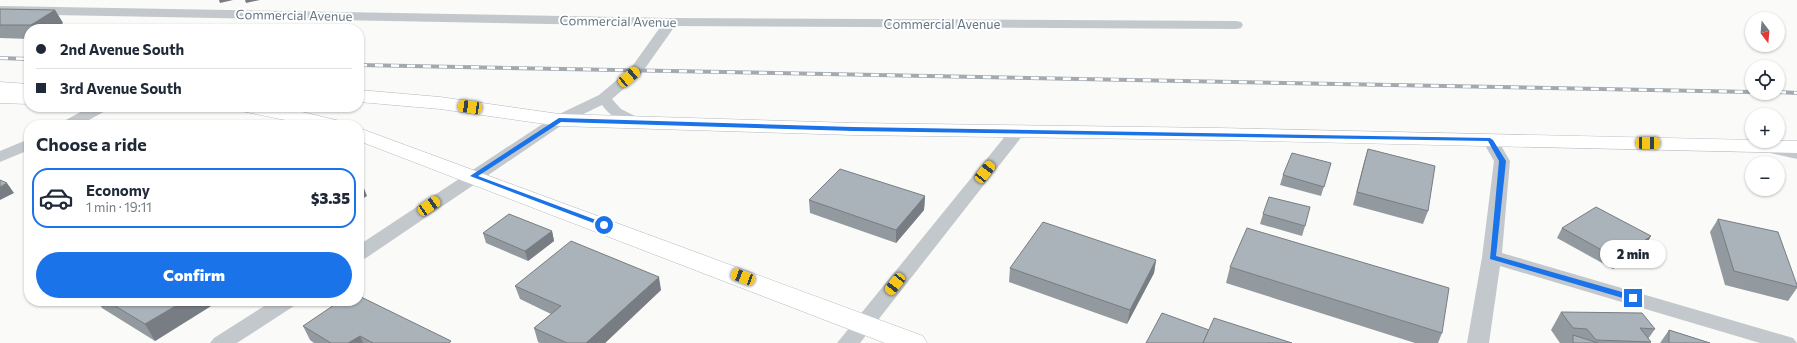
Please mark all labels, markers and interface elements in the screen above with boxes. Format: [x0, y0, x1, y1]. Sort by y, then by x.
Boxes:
street label: Commercial Avenue [235, 6, 353, 24]
street label: Commercial Avenue [559, 12, 677, 30]
north arrow [1745, 12, 1785, 52]
map controls [1745, 12, 1785, 196]
street label: Commercial Avenue [884, 16, 1001, 32]
text: 2nd Avenue South [60, 40, 184, 58]
button: locate [1745, 60, 1785, 100]
car [616, 65, 642, 89]
text: 3rd Avenue South [60, 79, 182, 97]
car [457, 99, 483, 115]
button: + [1745, 108, 1785, 148]
text: Choose a ride [36, 133, 147, 155]
car [1636, 137, 1660, 149]
button: − [1745, 156, 1785, 196]
car [973, 159, 997, 185]
icon: car [38, 180, 74, 216]
text: Economy [86, 181, 150, 199]
text: $3.35 [311, 189, 350, 207]
car [416, 194, 442, 218]
text: 1 min · 19:11 [86, 199, 152, 215]
route start [595, 216, 613, 234]
callout: 2 min [1600, 240, 1666, 268]
text: 2 min [1617, 246, 1649, 262]
button: Confirm [36, 252, 352, 298]
car [730, 267, 756, 287]
car [883, 271, 907, 297]
route end [1624, 289, 1642, 307]

